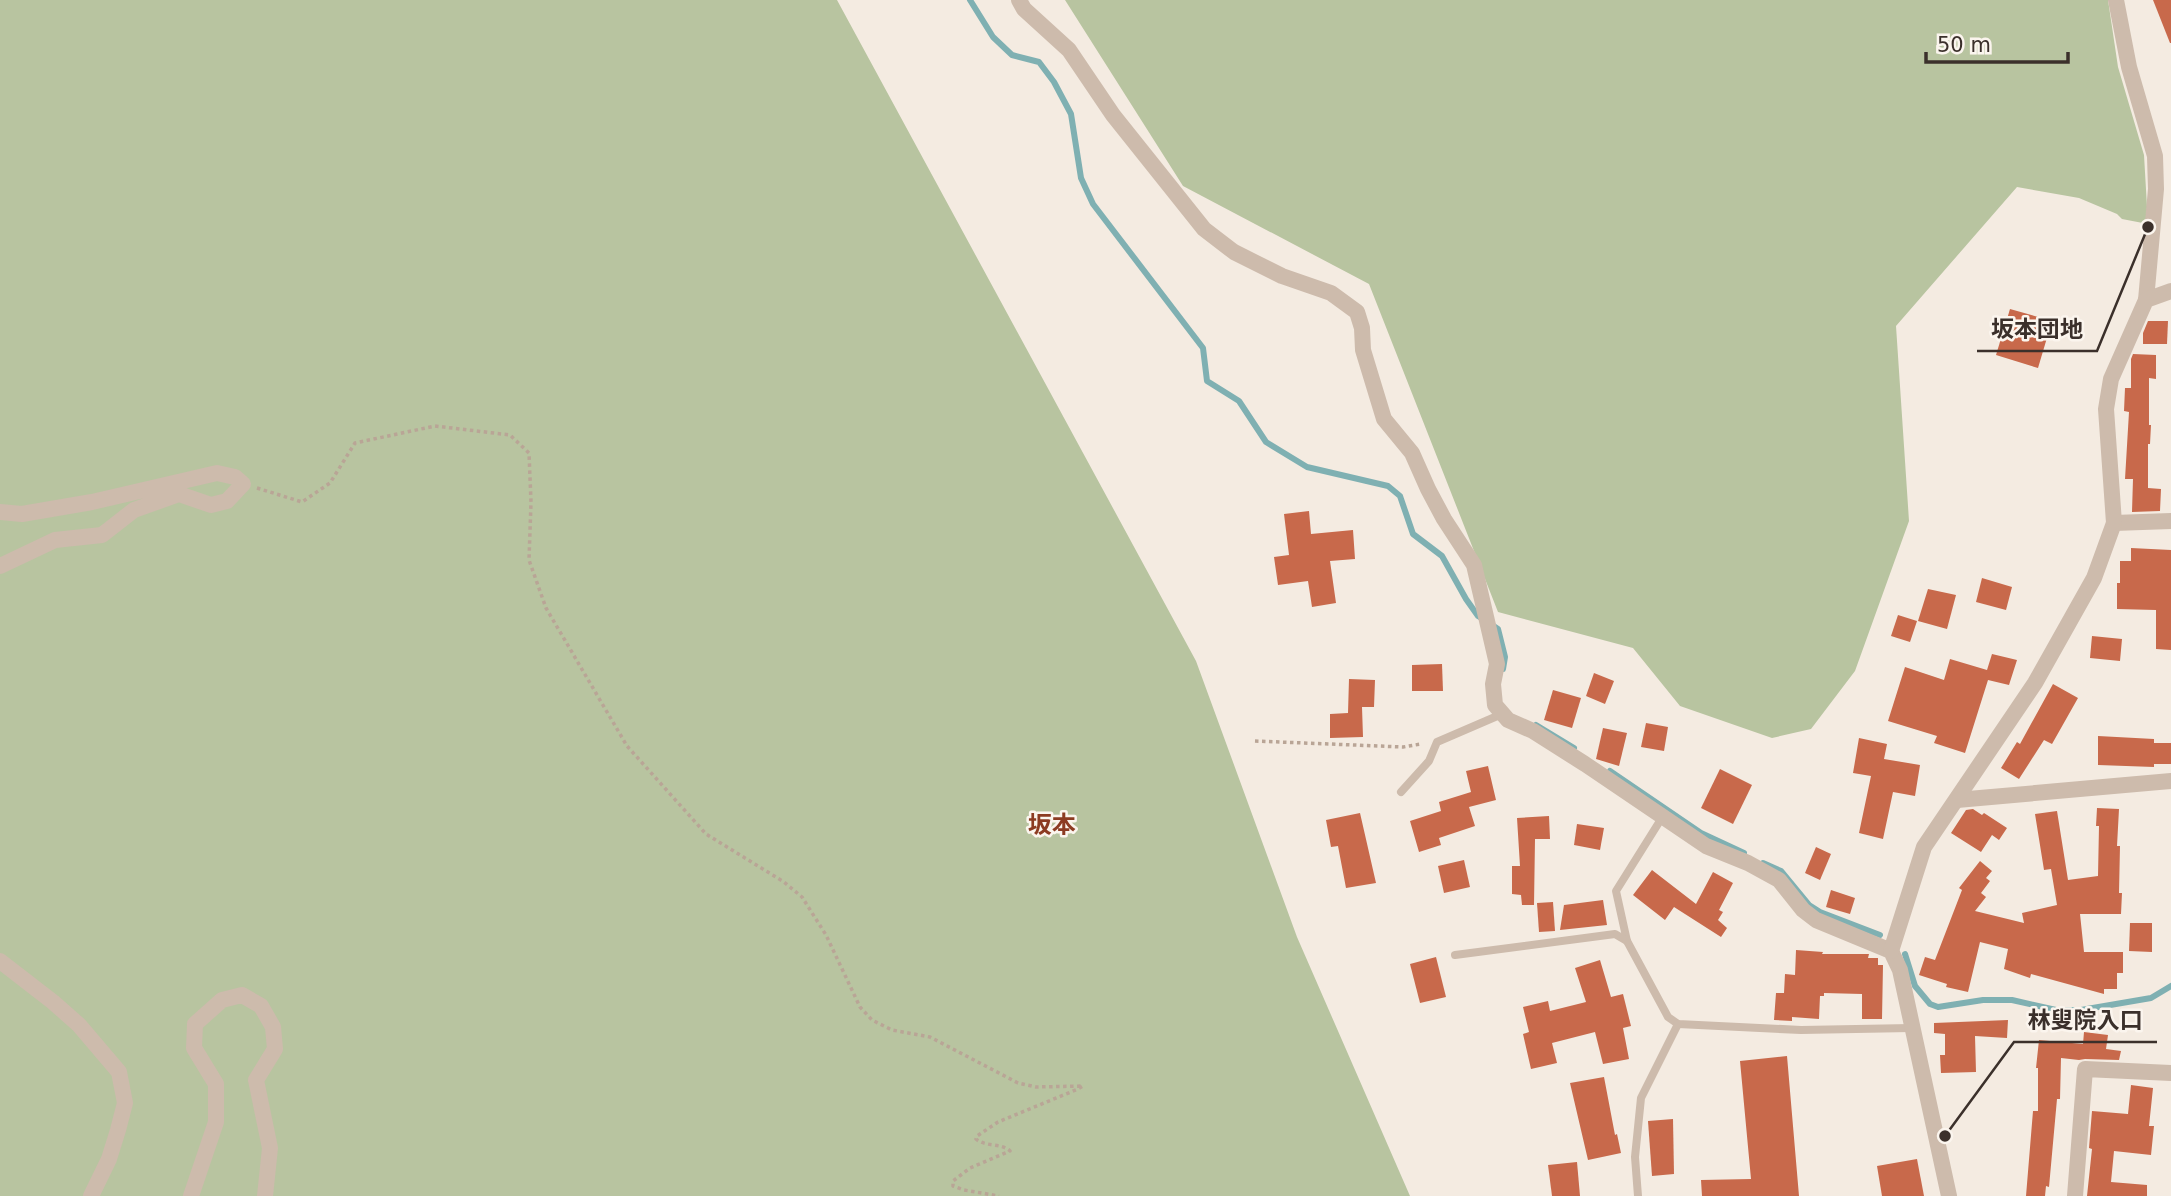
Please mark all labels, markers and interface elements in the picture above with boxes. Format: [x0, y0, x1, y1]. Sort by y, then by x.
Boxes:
scale bar [1926, 21, 2068, 65]
text: 50 m [1937, 33, 1991, 57]
callout: 坂本団地 [1977, 307, 2097, 351]
text: 坂本団地 [1991, 316, 2083, 342]
district label: 坂本 [1028, 811, 1076, 839]
callout: 林叟院入口 [2014, 998, 2157, 1042]
text: 林叟院入口 [2028, 1007, 2143, 1033]

